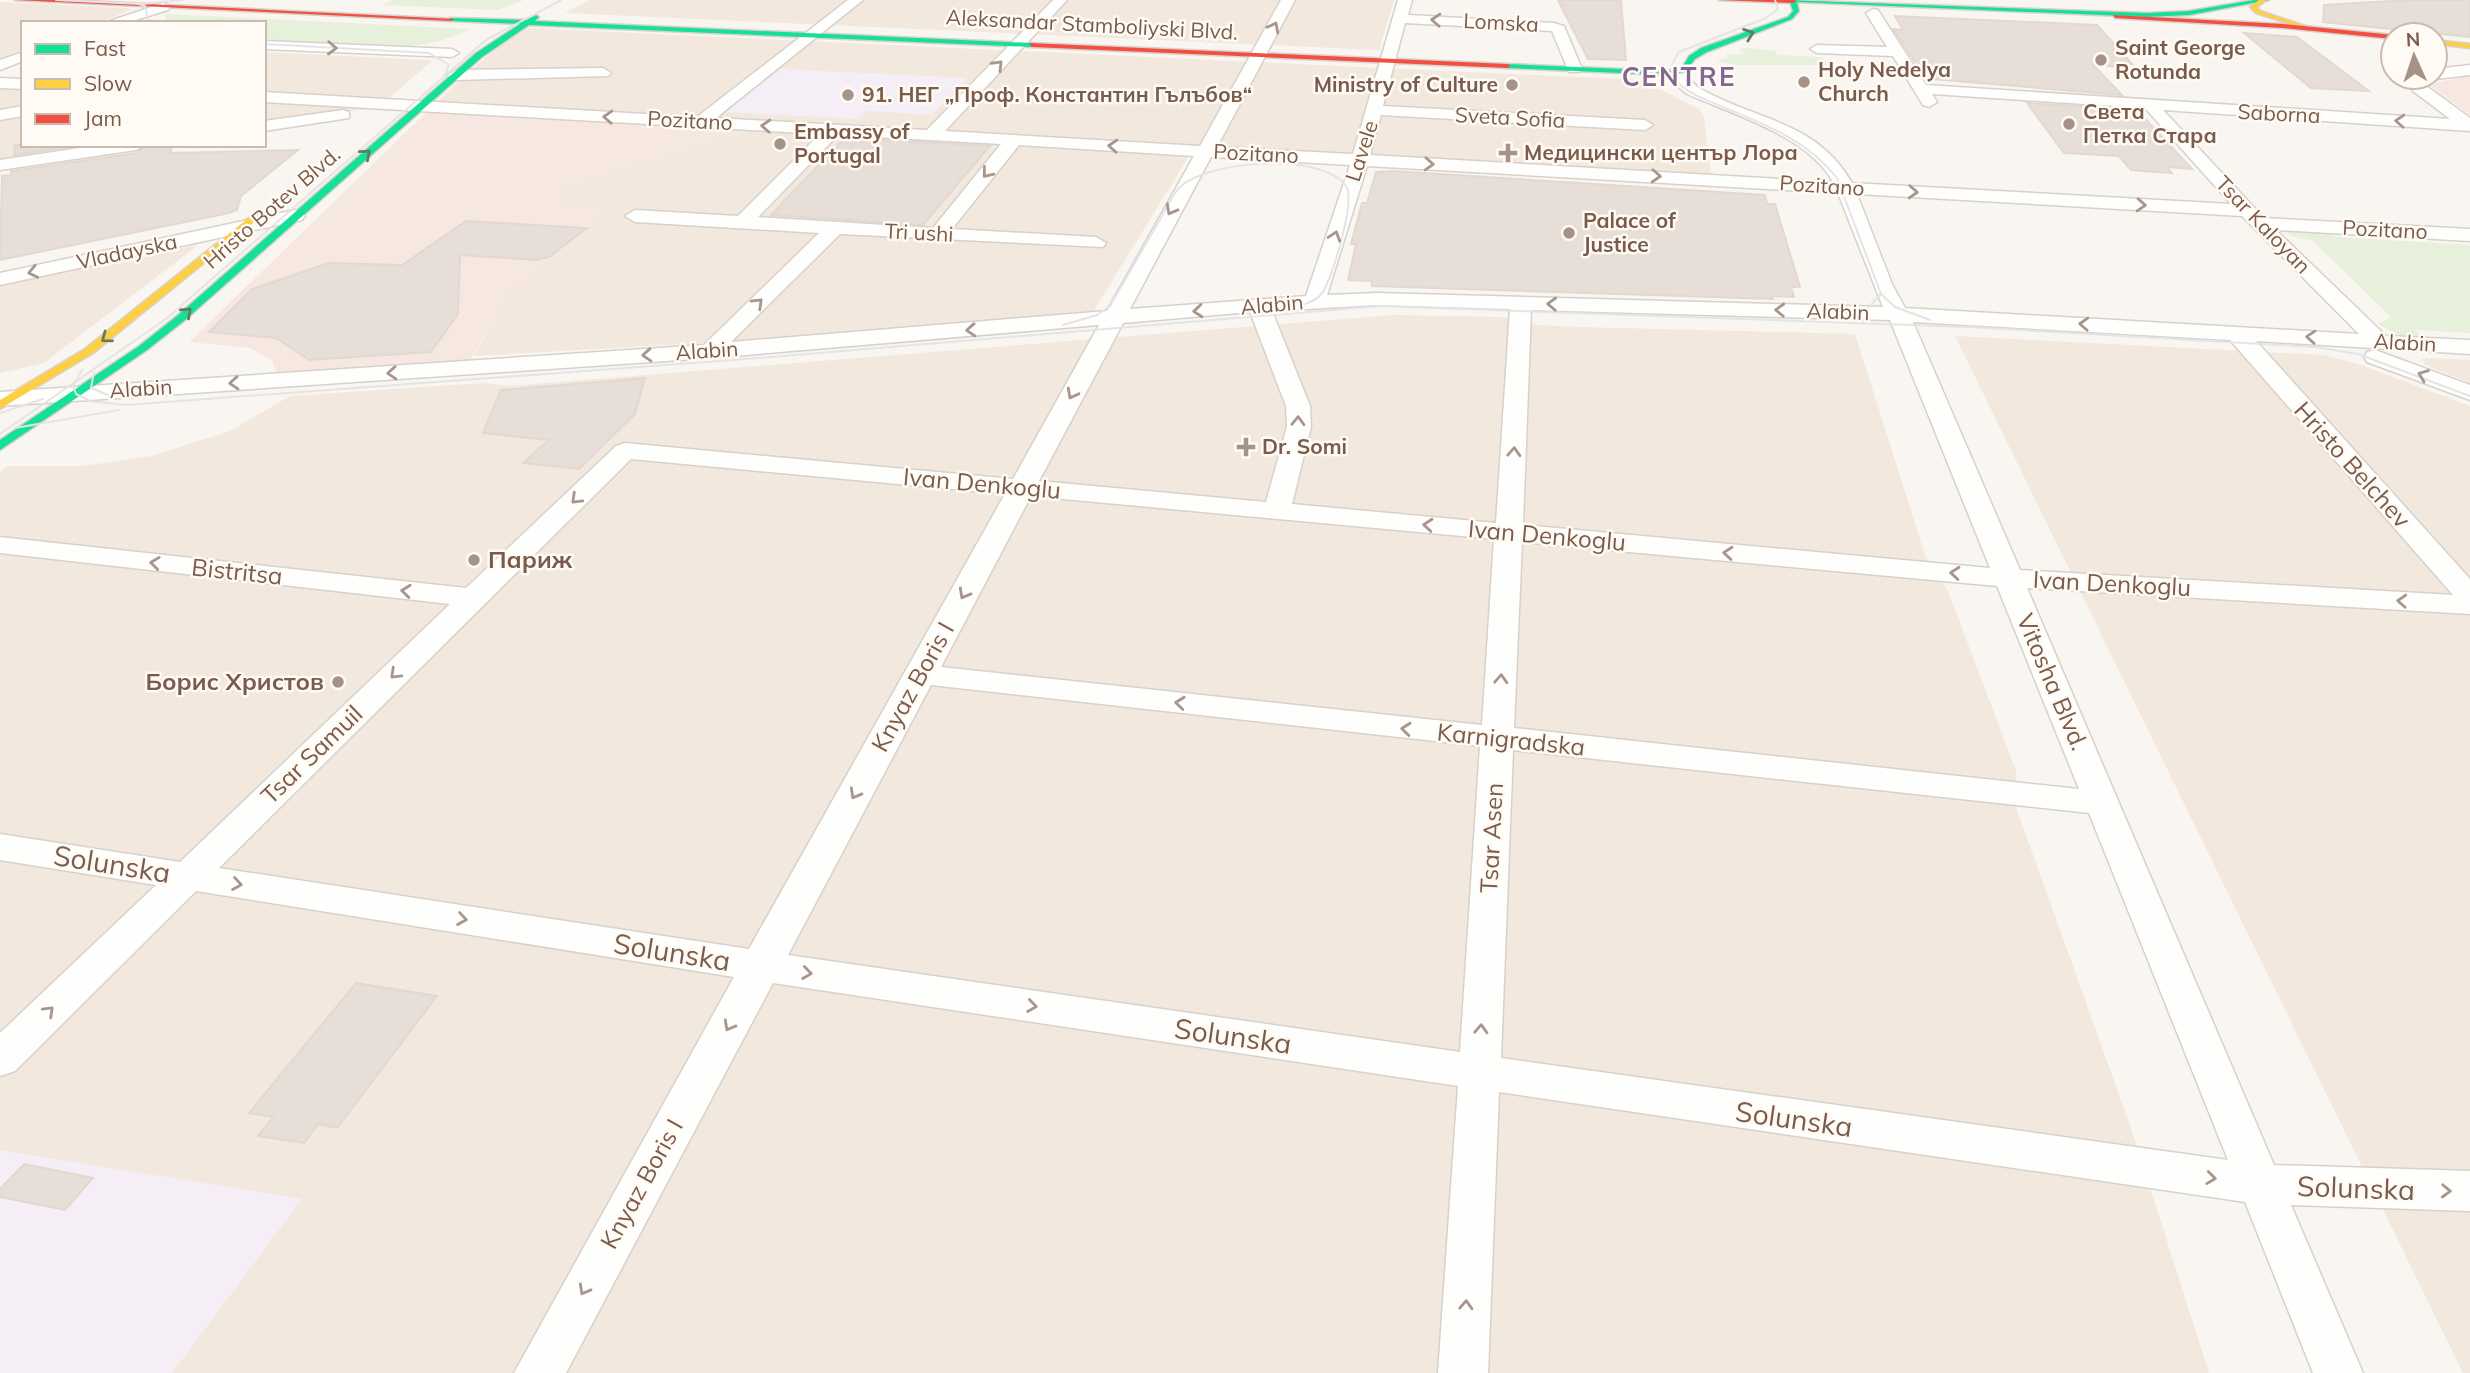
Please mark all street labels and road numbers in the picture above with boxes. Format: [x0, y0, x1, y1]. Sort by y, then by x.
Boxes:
street label: Aleksandar Stamboliyski Blvd. [945, 3, 1239, 45]
street label: Lomska [1463, 7, 1539, 37]
street label: Saborna [2237, 98, 2321, 128]
street label: Sveta Sofia [1454, 101, 1566, 133]
street label: Pozitano [647, 105, 733, 135]
street label: Lavele [1339, 117, 1383, 185]
street label: Pozitano [1213, 138, 1299, 168]
street label: Hristo Botev Blvd. [198, 141, 345, 274]
street label: Pozitano [1779, 169, 1865, 201]
street label: Tsar Kaloyan [2211, 170, 2317, 279]
street label: Pozitano [2342, 214, 2428, 244]
street label: Tri ushi [884, 217, 954, 247]
street label: Vladayska [74, 228, 179, 274]
street label: Alabin [1239, 288, 1304, 320]
street label: Alabin [1806, 297, 1870, 325]
street label: Alabin [2373, 327, 2437, 357]
street label: Alabin [675, 335, 739, 365]
street label: Alabin [109, 373, 173, 403]
street label: Hristo Belchev [2288, 395, 2417, 534]
street label: Ivan Denkoglu [902, 461, 1062, 505]
street label: Ivan Denkoglu [1467, 513, 1627, 557]
street label: Bistritsa [190, 551, 284, 591]
street label: Ivan Denkoglu [2032, 564, 2192, 602]
street label: Vitosha Blvd. [2011, 609, 2095, 754]
street label: Knyaz Boris I [864, 616, 960, 757]
street label: Tsar Samuil [254, 698, 368, 810]
street label: Karnigradska [1436, 716, 1587, 762]
street label: Tsar Asen [1473, 782, 1509, 894]
street label: Solunska [51, 837, 173, 890]
street label: Solunska [611, 925, 733, 978]
street label: Solunska [1172, 1010, 1294, 1061]
street label: Solunska [1733, 1093, 1855, 1144]
street label: Knyaz Boris I [593, 1113, 689, 1254]
street label: Solunska [2297, 1168, 2415, 1207]

